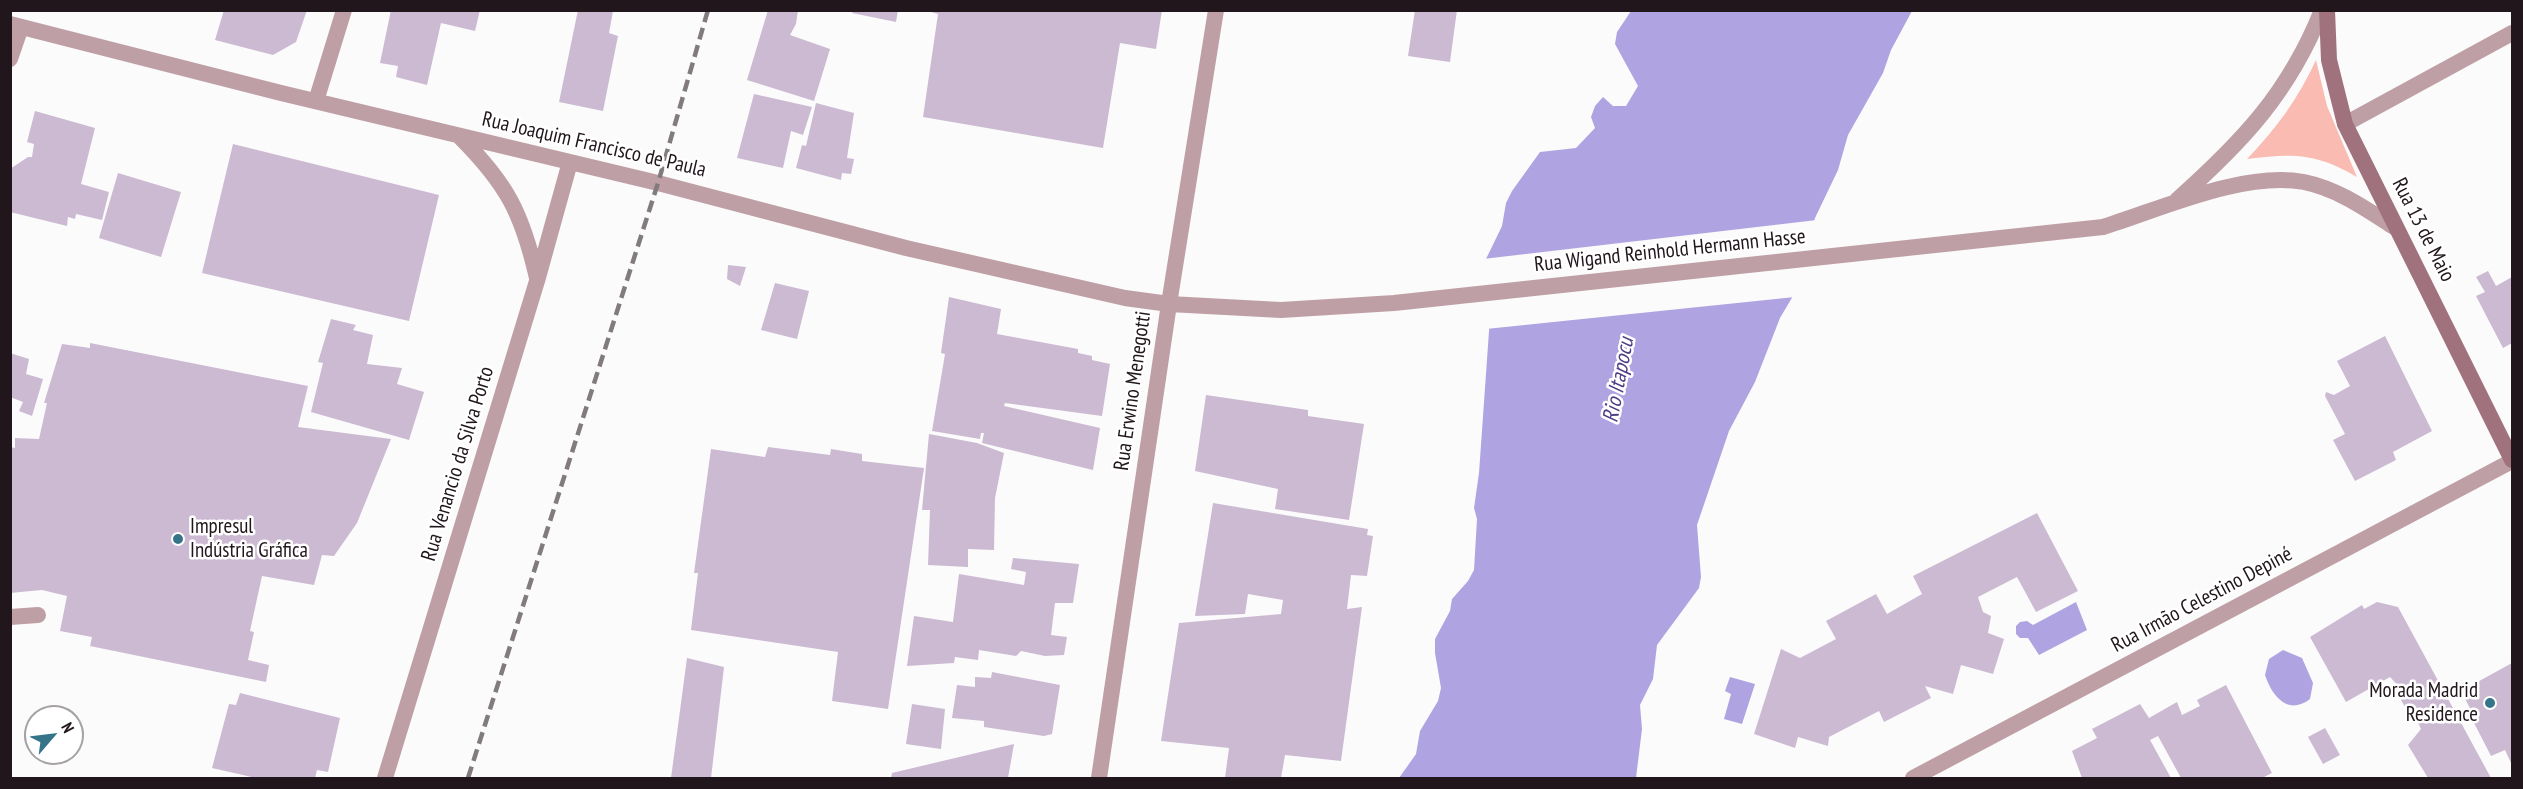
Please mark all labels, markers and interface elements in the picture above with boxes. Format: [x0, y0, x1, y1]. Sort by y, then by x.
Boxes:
street label: Rua Joaquim Francisco de Paula [480, 107, 708, 183]
street label: Rua 13 de Maio [2386, 174, 2460, 286]
street label: Rua Wigand Reinhold Hermann Hasse [1533, 224, 1807, 278]
street label: Rua Erwino Menegotti [1109, 310, 1157, 472]
water label: Rio Itapocu [1598, 335, 1640, 425]
street label: Rua Venancio da Silva Porto [416, 364, 500, 564]
place label: Impresul Indústria Gráfica [190, 514, 308, 564]
marker: Impresul Indústria Gráfica [171, 532, 185, 546]
street label: Rua Irmão Celestino Depiné [2107, 542, 2297, 658]
place label: Morada Madrid Residence [2369, 678, 2478, 728]
marker: Morada Madrid Residence [2483, 696, 2497, 710]
north arrow [24, 705, 84, 765]
text: N [57, 719, 79, 736]

